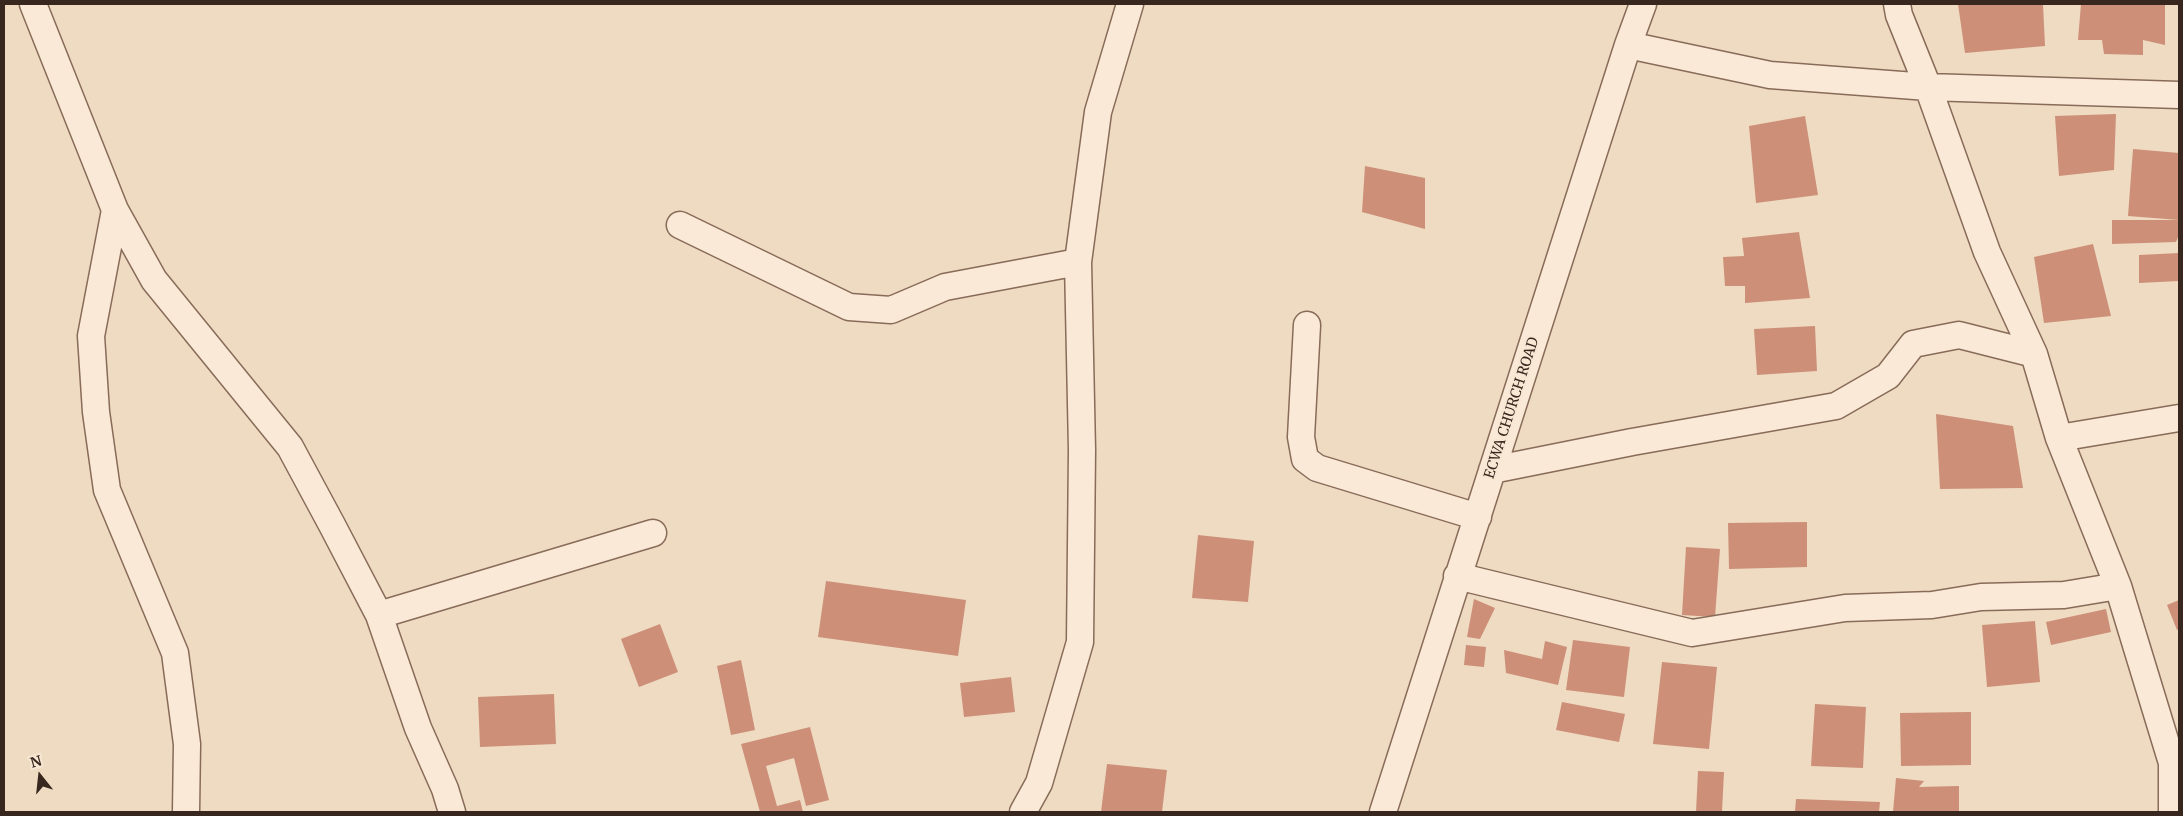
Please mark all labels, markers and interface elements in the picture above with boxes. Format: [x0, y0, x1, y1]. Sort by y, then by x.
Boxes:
street label: ECWA CHURCH ROAD [1481, 335, 1543, 481]
north arrow [15, 751, 65, 801]
text: N [28, 751, 44, 772]

